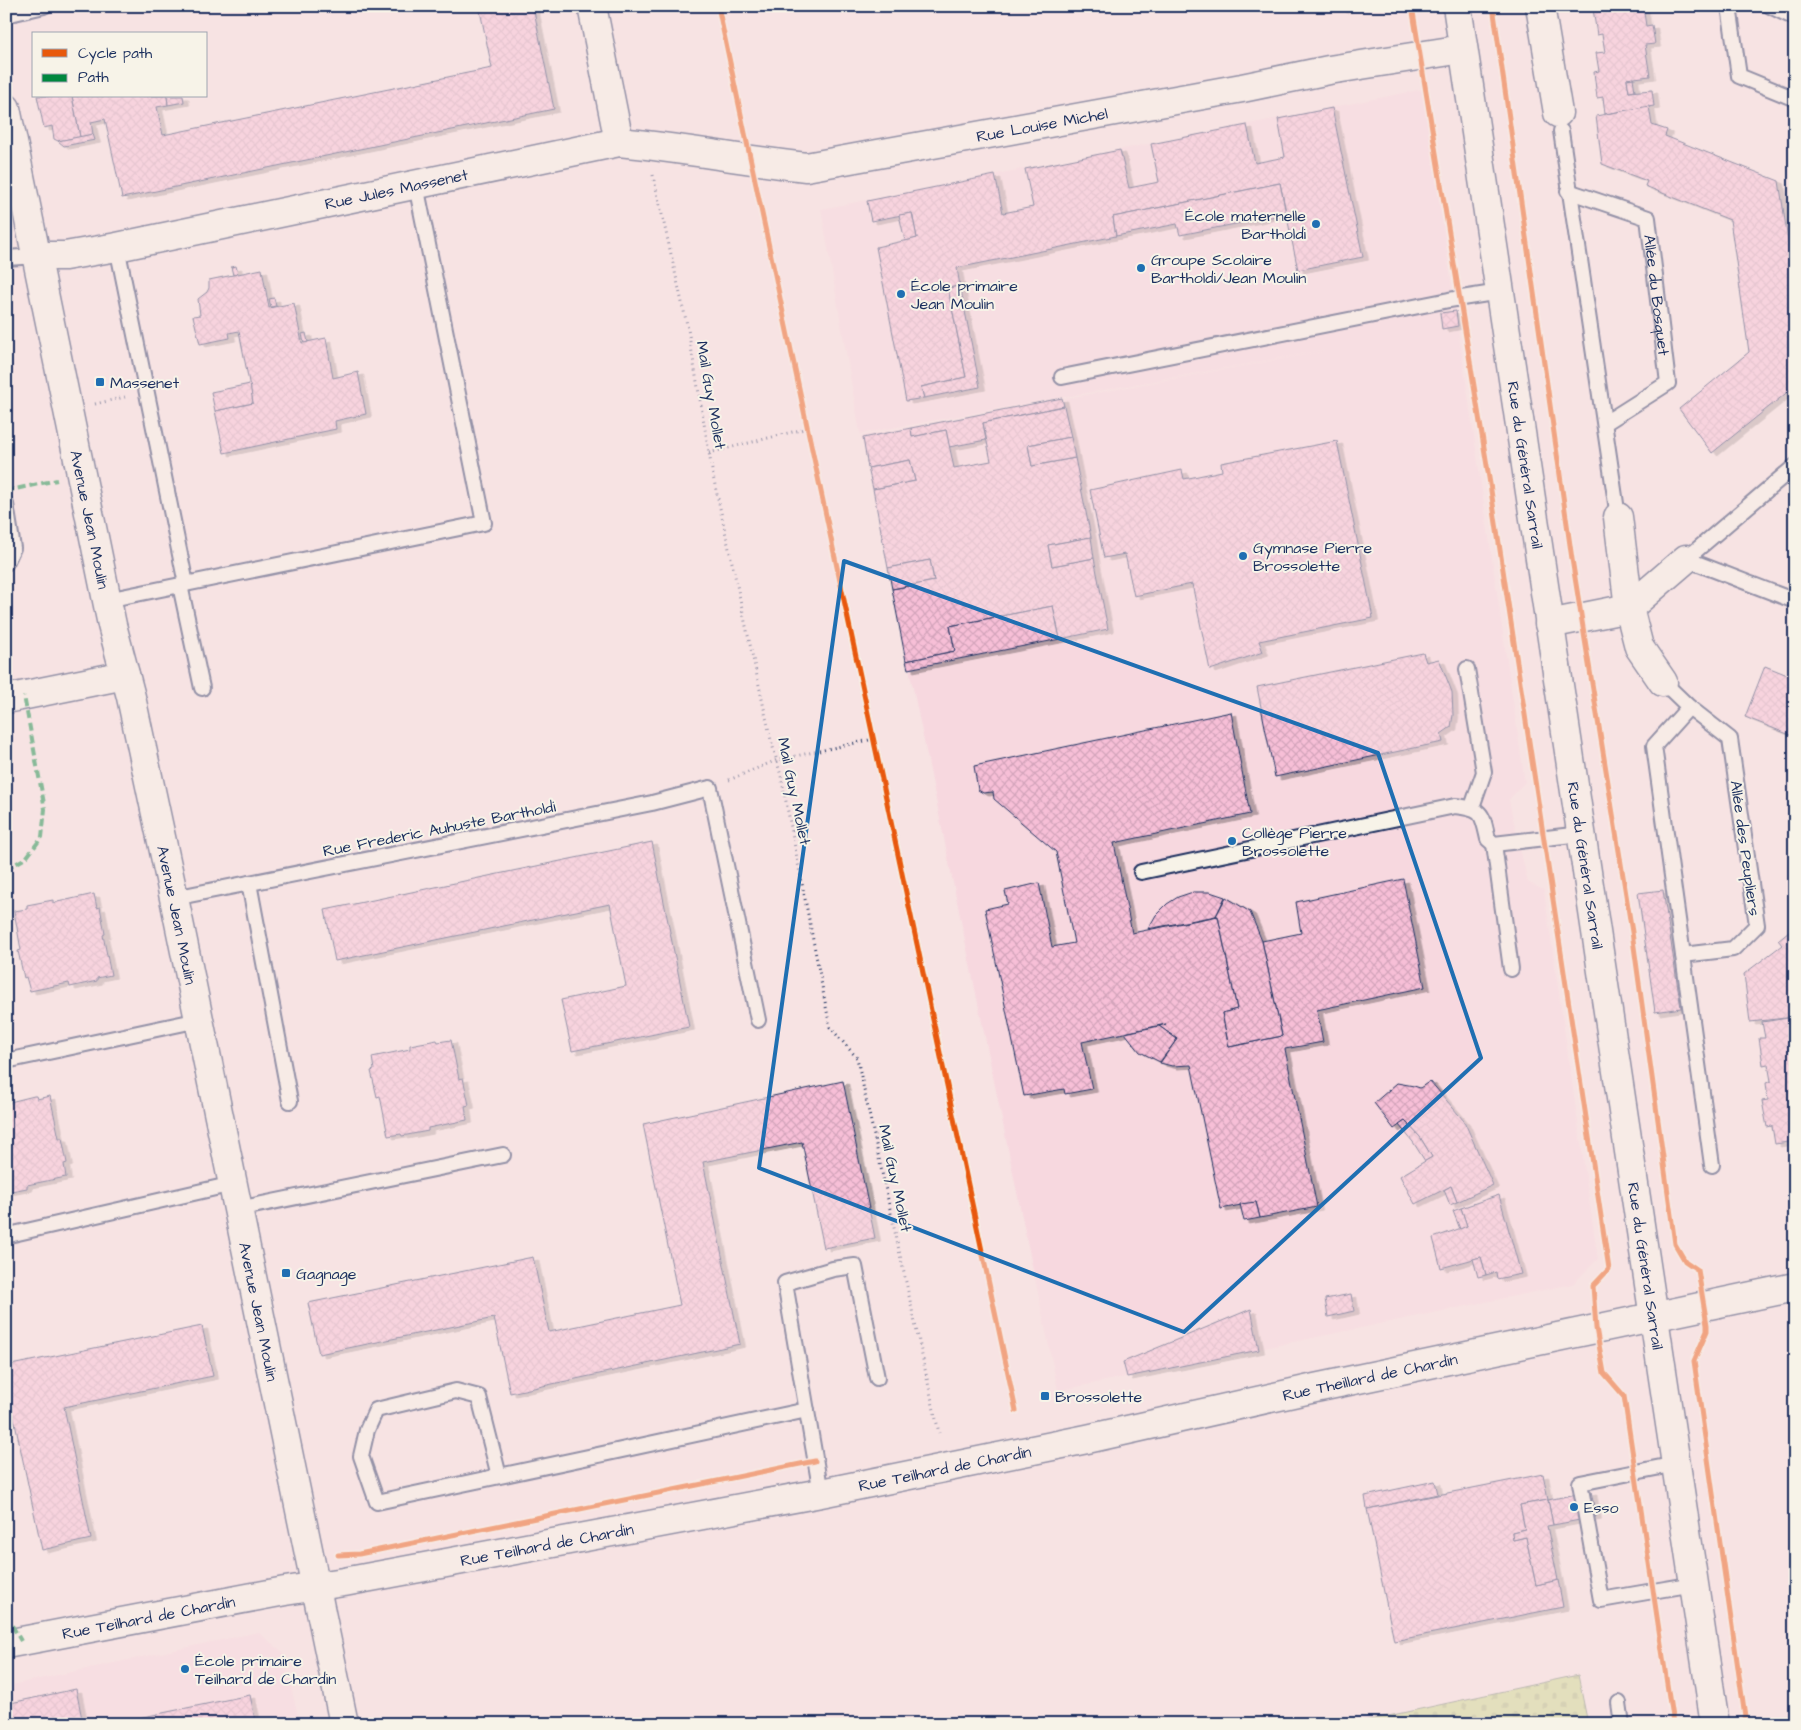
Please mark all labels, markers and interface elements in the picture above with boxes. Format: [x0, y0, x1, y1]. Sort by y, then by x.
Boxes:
legend [32, 32, 208, 98]
text: Cycle path [78, 43, 153, 65]
text: Path [78, 67, 109, 88]
street label: Rue Louise Michel [975, 103, 1110, 148]
street label: Rue Jules Massenet [323, 164, 471, 215]
place label: École maternelle Bartholdi [1185, 205, 1307, 245]
marker: École maternelle Bartholdi [1310, 218, 1322, 230]
street label: Allée du Bosquet [1638, 233, 1675, 357]
place label: Groupe Scolaire Bartholdi/Jean Moulin [1151, 249, 1306, 289]
marker: Groupe Scolaire Bartholdi/Jean Moulin [1135, 262, 1147, 274]
place label: École primaire Jean Moulin [911, 275, 1018, 315]
marker: École primaire Jean Moulin [895, 288, 907, 300]
street label: Mail Guy Mollet [690, 339, 731, 452]
place label: Massenet [110, 372, 180, 394]
marker: Massenet [94, 376, 106, 388]
street label: Rue du Général Sarrail [1502, 380, 1548, 550]
street label: Avenue Jean Moulin [64, 448, 114, 591]
place label: Gymnase Pierre Brossolette [1253, 537, 1372, 577]
marker: Gymnase Pierre Brossolette [1237, 550, 1249, 562]
street label: Mail Guy Mollet [771, 735, 816, 848]
street label: Allée des Peupliers [1725, 779, 1765, 917]
street label: Rue du Général Sarrail [1562, 780, 1608, 951]
street label: Rue Frederic Auhuste Bartholdi [321, 795, 558, 862]
place label: Collège Pierre Brossolette [1242, 822, 1347, 862]
marker: Collège Pierre Brossolette [1226, 835, 1238, 847]
street label: Avenue Jean Moulin [151, 844, 202, 987]
street label: Mail Guy Mollet [872, 1122, 917, 1235]
street label: Rue du Général Sarrail [1622, 1181, 1669, 1351]
street label: Avenue Jean Moulin [233, 1240, 283, 1383]
place label: Gagnage [296, 1263, 357, 1286]
marker: Gagnage [280, 1267, 292, 1279]
street label: Rue Theillard de Chardin [1281, 1348, 1460, 1407]
place label: Brossolette [1055, 1386, 1142, 1408]
marker: Brossolette [1039, 1390, 1051, 1402]
street label: Rue Teilhard de Chardin [856, 1441, 1033, 1497]
place label: Esso [1584, 1497, 1619, 1519]
marker: Esso [1568, 1501, 1580, 1513]
street label: Rue Teilhard de Chardin [459, 1518, 635, 1572]
street label: Rue Teilhard de Chardin [60, 1591, 237, 1645]
place label: École primaire Teilhard de Chardin [195, 1650, 336, 1690]
marker: École primaire Teilhard de Chardin [179, 1663, 191, 1675]

